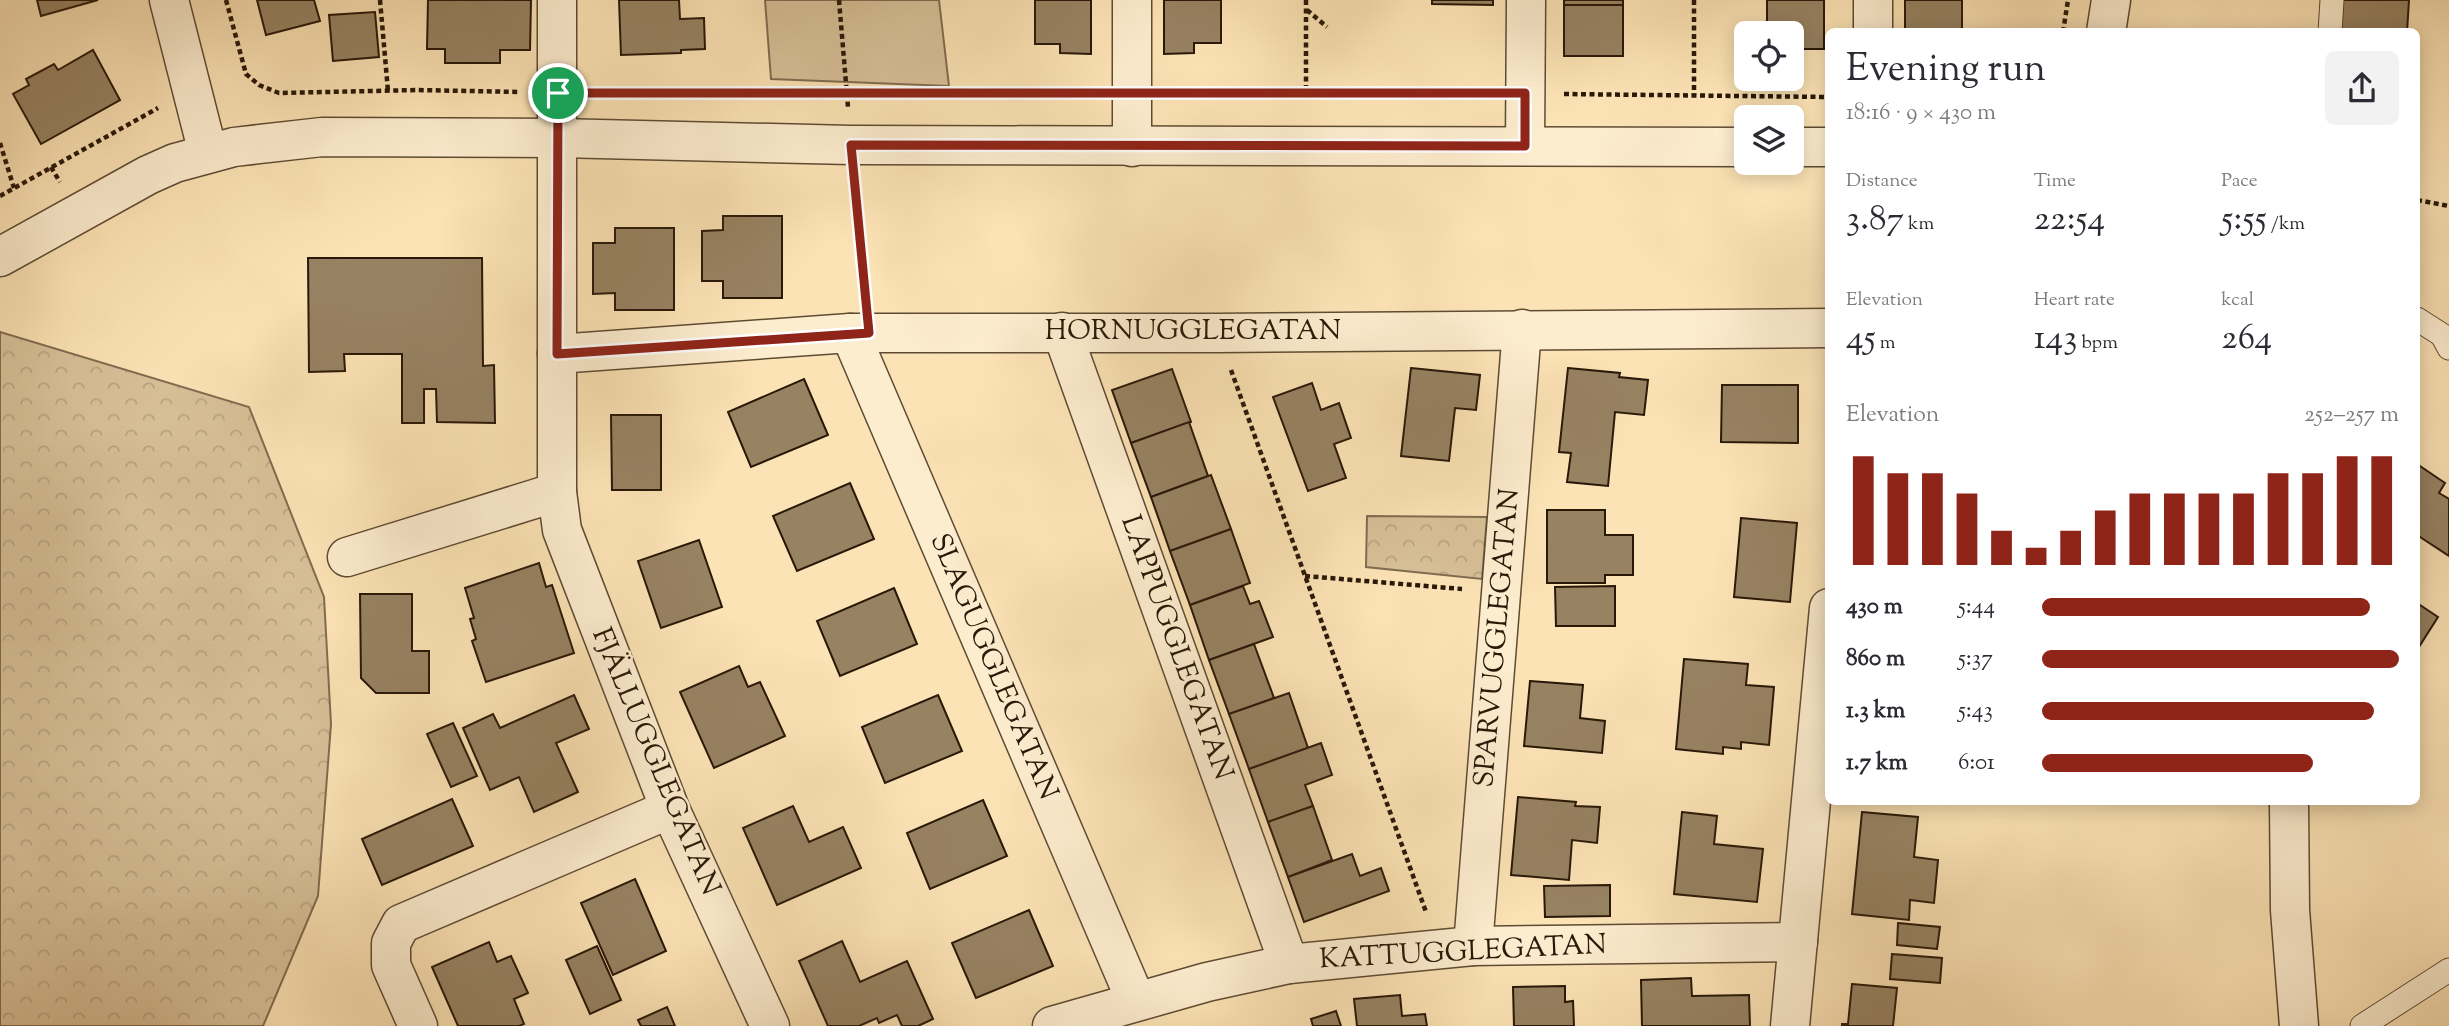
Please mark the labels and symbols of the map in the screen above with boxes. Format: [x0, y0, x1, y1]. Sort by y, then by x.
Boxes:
pin [528, 63, 588, 123]
street label: HORNUGGLEGATAN [1045, 312, 1341, 352]
street label: SPARVUGGLEGATAN [1465, 487, 1531, 789]
street label: LAPPUGGLEGATAN [1109, 510, 1243, 786]
street label: SLAGUGGLEGATAN [919, 528, 1067, 806]
street label: FJÄLLUGGLEGATAN [580, 622, 730, 902]
street label: KATTUGGLEGATAN [1318, 925, 1608, 981]

